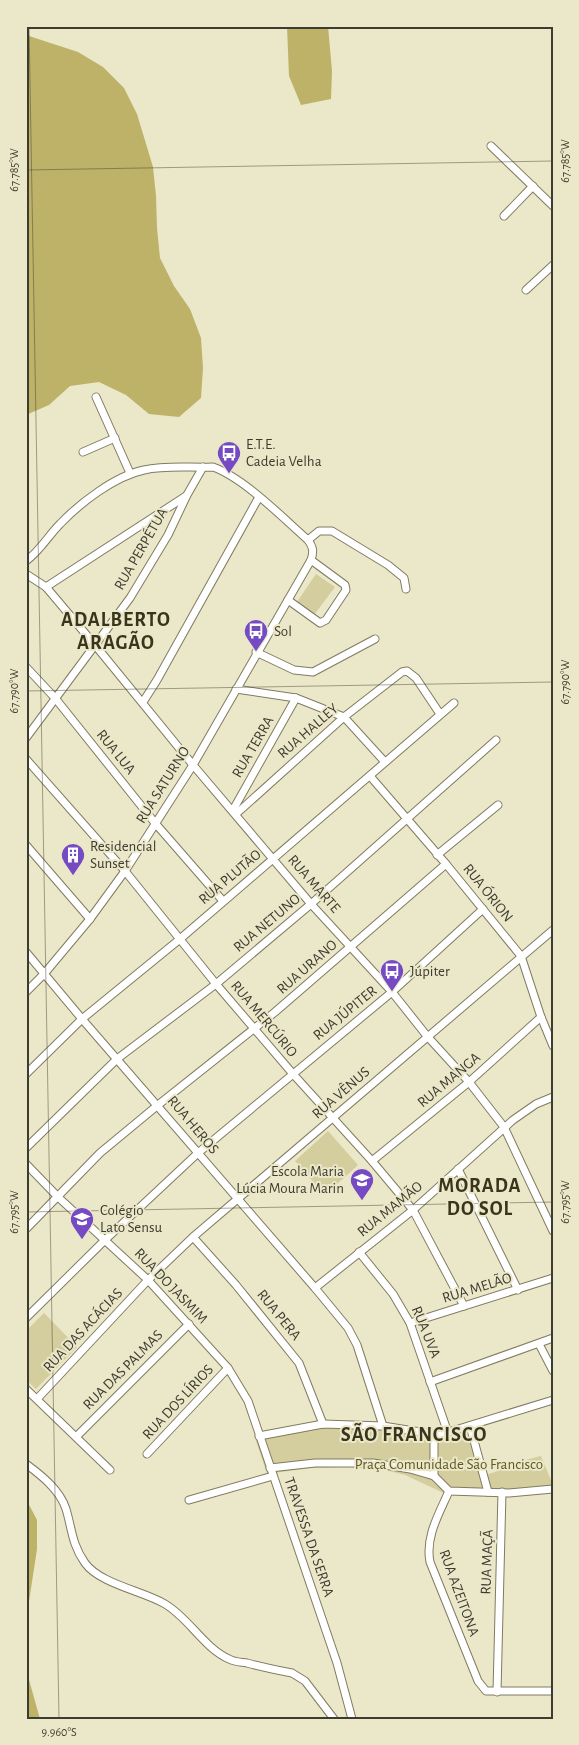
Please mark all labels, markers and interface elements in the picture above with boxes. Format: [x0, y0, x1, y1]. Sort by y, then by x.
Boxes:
text: 67.785°W [559, 139, 571, 183]
text: 67.785°W [8, 148, 20, 192]
place label: E.T.E. Cadeia Velha [246, 437, 322, 469]
bus stop icon: E.T.E. Cadeia Velha [216, 440, 242, 474]
street label: RUA PERPÉTUA [110, 504, 171, 593]
district label: ADALBERTO ARAGÃO [61, 610, 171, 653]
bus stop icon: Sol [243, 618, 269, 652]
place label: Sol [274, 624, 292, 639]
text: 67.790°W [559, 659, 571, 704]
text: 67.790°W [8, 668, 20, 713]
street label: RUA HALLEY [275, 701, 341, 761]
street label: RUA TERRA [229, 713, 277, 780]
street label: RUA LUA [94, 727, 139, 777]
street label: RUA SATURNO [133, 744, 193, 826]
place label: Residencial Sunset [90, 839, 156, 871]
building icon: Residencial Sunset [60, 842, 86, 876]
street label: RUA PLUTÃO [195, 846, 264, 907]
street label: RUA MARTE [285, 852, 343, 916]
street label: RUA ÓRION [460, 860, 517, 925]
street label: RUA NETUNO [231, 891, 303, 955]
street label: RUA URANO [274, 937, 340, 997]
bus stop icon: Júpiter [379, 958, 405, 992]
place label: Júpiter [410, 964, 450, 979]
street label: RUA MERCÚRIO [228, 977, 302, 1060]
street label: RUA JÚPITER [309, 981, 380, 1043]
street label: RUA MANGA [415, 1049, 483, 1110]
street label: RUA VÊNUS [309, 1063, 373, 1122]
street label: RUA HEROS [165, 1093, 221, 1157]
place label: Escola Maria Lúcia Moura Marin [236, 1164, 344, 1196]
school or university icon: Escola Maria Lúcia Moura Marin [349, 1167, 375, 1201]
district label: MORADA DO SOL [438, 1176, 522, 1219]
street label: RUA MAMÃO [354, 1178, 425, 1240]
text: 67.795°W [559, 1180, 571, 1224]
text: 67.795°W [8, 1190, 20, 1234]
place label: Colégio Lato Sensu [100, 1203, 163, 1235]
school or university icon: Colégio Lato Sensu [69, 1206, 95, 1240]
street label: RUA DO JASMIM [132, 1246, 210, 1326]
street label: RUA MELÃO [440, 1269, 513, 1306]
street label: RUA DAS ACÁCIAS [39, 1284, 125, 1375]
street label: RUA PERA [254, 1287, 304, 1343]
street label: RUA UVA [409, 1304, 443, 1360]
street label: RUA DAS PALMAS [80, 1327, 166, 1413]
street label: RUA DOS LÍRIOS [138, 1360, 216, 1442]
district label: SÃO FRANCISCO [341, 1422, 487, 1445]
park label: Praça Comunidade São Francisco [355, 1457, 543, 1472]
street label: TRAVESSA DA SERRA [282, 1475, 337, 1599]
street label: RUA MAÇÃ [477, 1529, 496, 1595]
street label: RUA AZEITONA [436, 1548, 482, 1639]
text: 9.960°S [41, 1726, 77, 1738]

